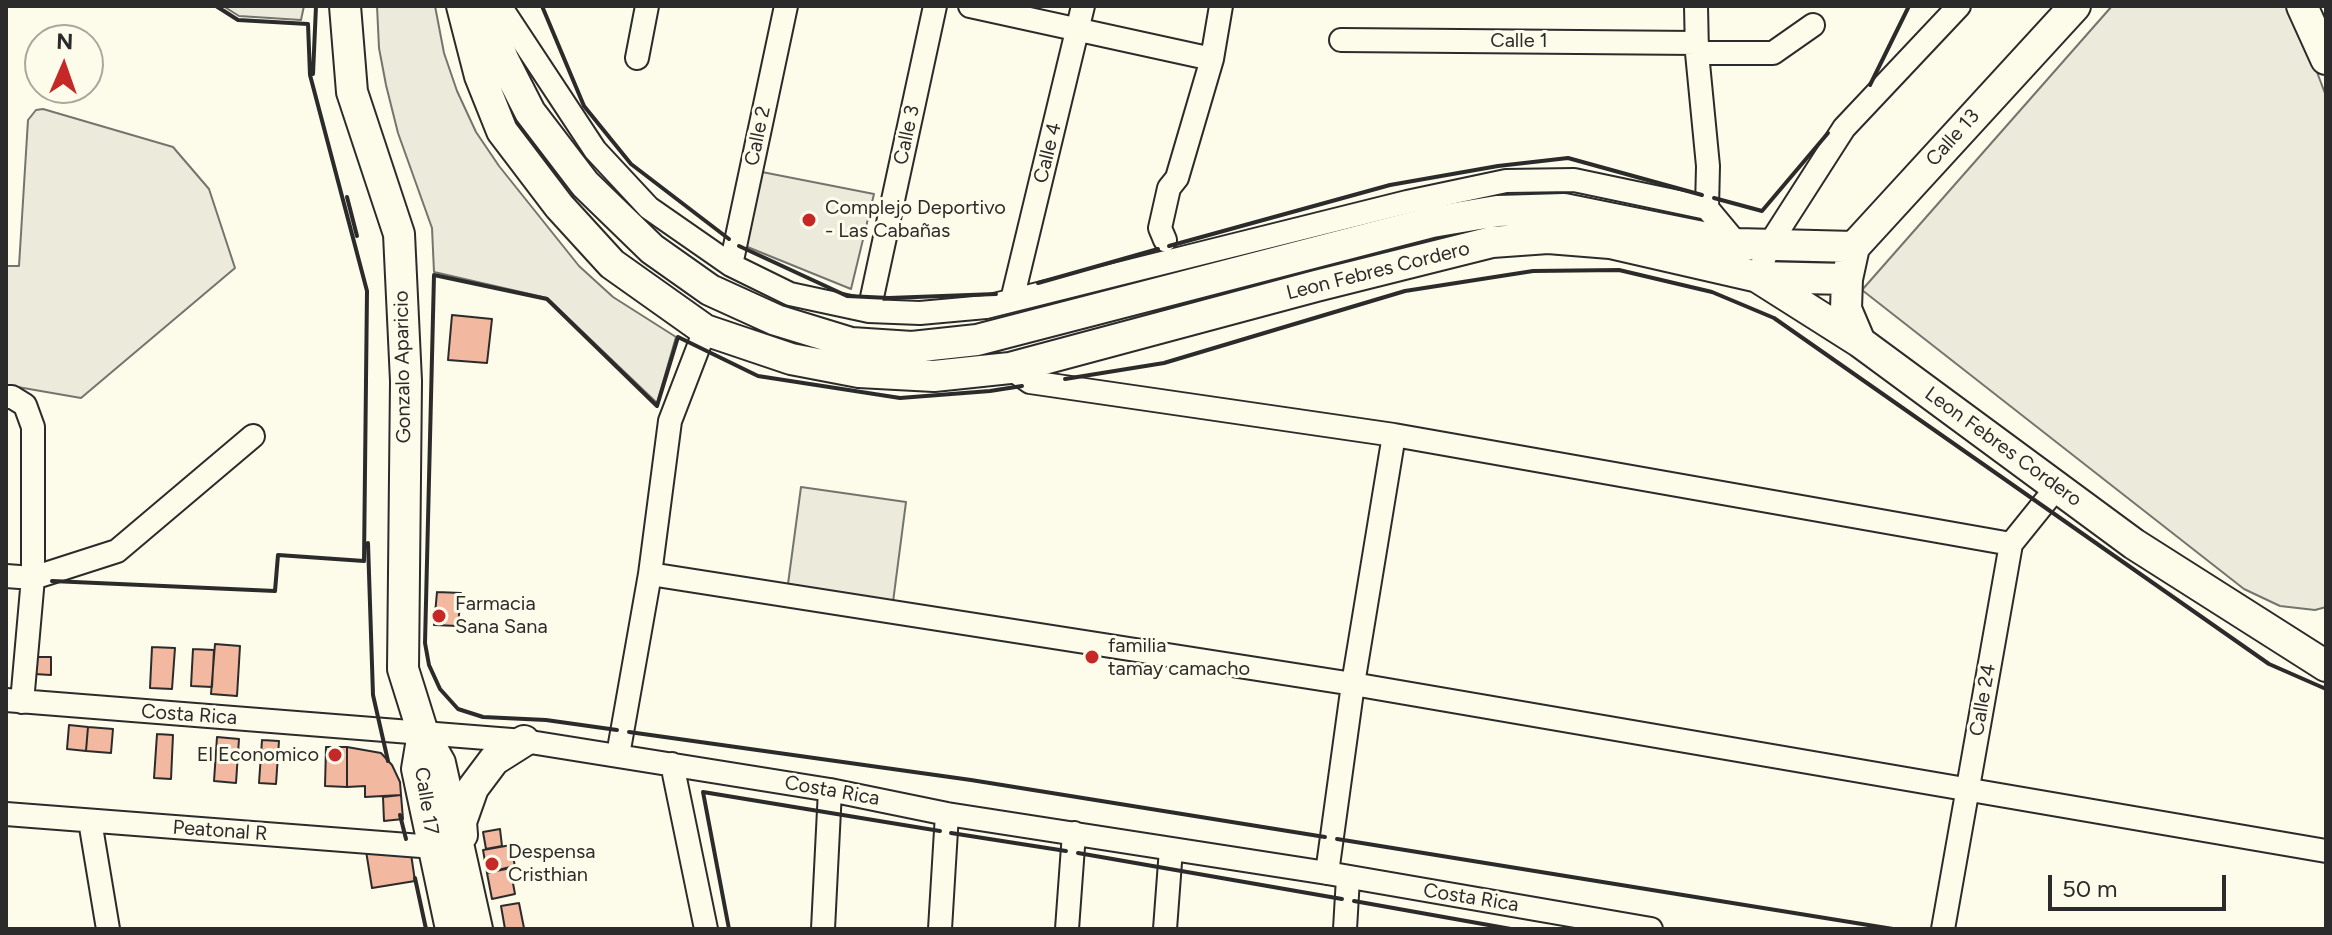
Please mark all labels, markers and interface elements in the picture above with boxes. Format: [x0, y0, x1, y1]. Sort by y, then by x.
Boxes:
north arrow [24, 24, 104, 104]
text: N [56, 28, 74, 55]
street label: Calle 1 [1490, 29, 1548, 53]
street label: Calle 3 [889, 103, 925, 167]
street label: Calle 2 [740, 104, 776, 168]
street label: Calle 13 [1921, 105, 1985, 171]
street label: Calle 4 [1029, 120, 1067, 186]
place label: Complejo Deportivo - Las Cabañas [825, 196, 1006, 243]
marker: Complejo Deportivo - Las Cabañas [800, 211, 818, 229]
street label: Leon Febres Cordero [1284, 237, 1472, 305]
street label: Gonzalo Aparicio [390, 290, 416, 444]
street label: Leon Febres Cordero [1920, 382, 2086, 512]
place label: Farmacia Sana Sana [455, 592, 548, 639]
marker: Farmacia Sana Sana [430, 607, 448, 625]
place label: familia tamay camacho [1108, 634, 1250, 681]
marker: familia tamay camacho [1083, 648, 1101, 666]
street label: Calle 24 [1965, 662, 2001, 738]
street label: Costa Rica [140, 700, 238, 730]
place label: El Economico [197, 743, 319, 767]
marker: El Economico [326, 746, 344, 764]
street label: Calle 17 [409, 765, 443, 837]
street label: Costa Rica [783, 771, 881, 811]
street label: Peatonal R [172, 816, 268, 846]
place label: Despensa Cristhian [508, 840, 595, 887]
marker: Despensa Cristhian [483, 855, 501, 873]
scale bar [2052, 859, 2230, 909]
text: 50 m [2062, 874, 2118, 903]
street label: Costa Rica [1422, 879, 1520, 917]

